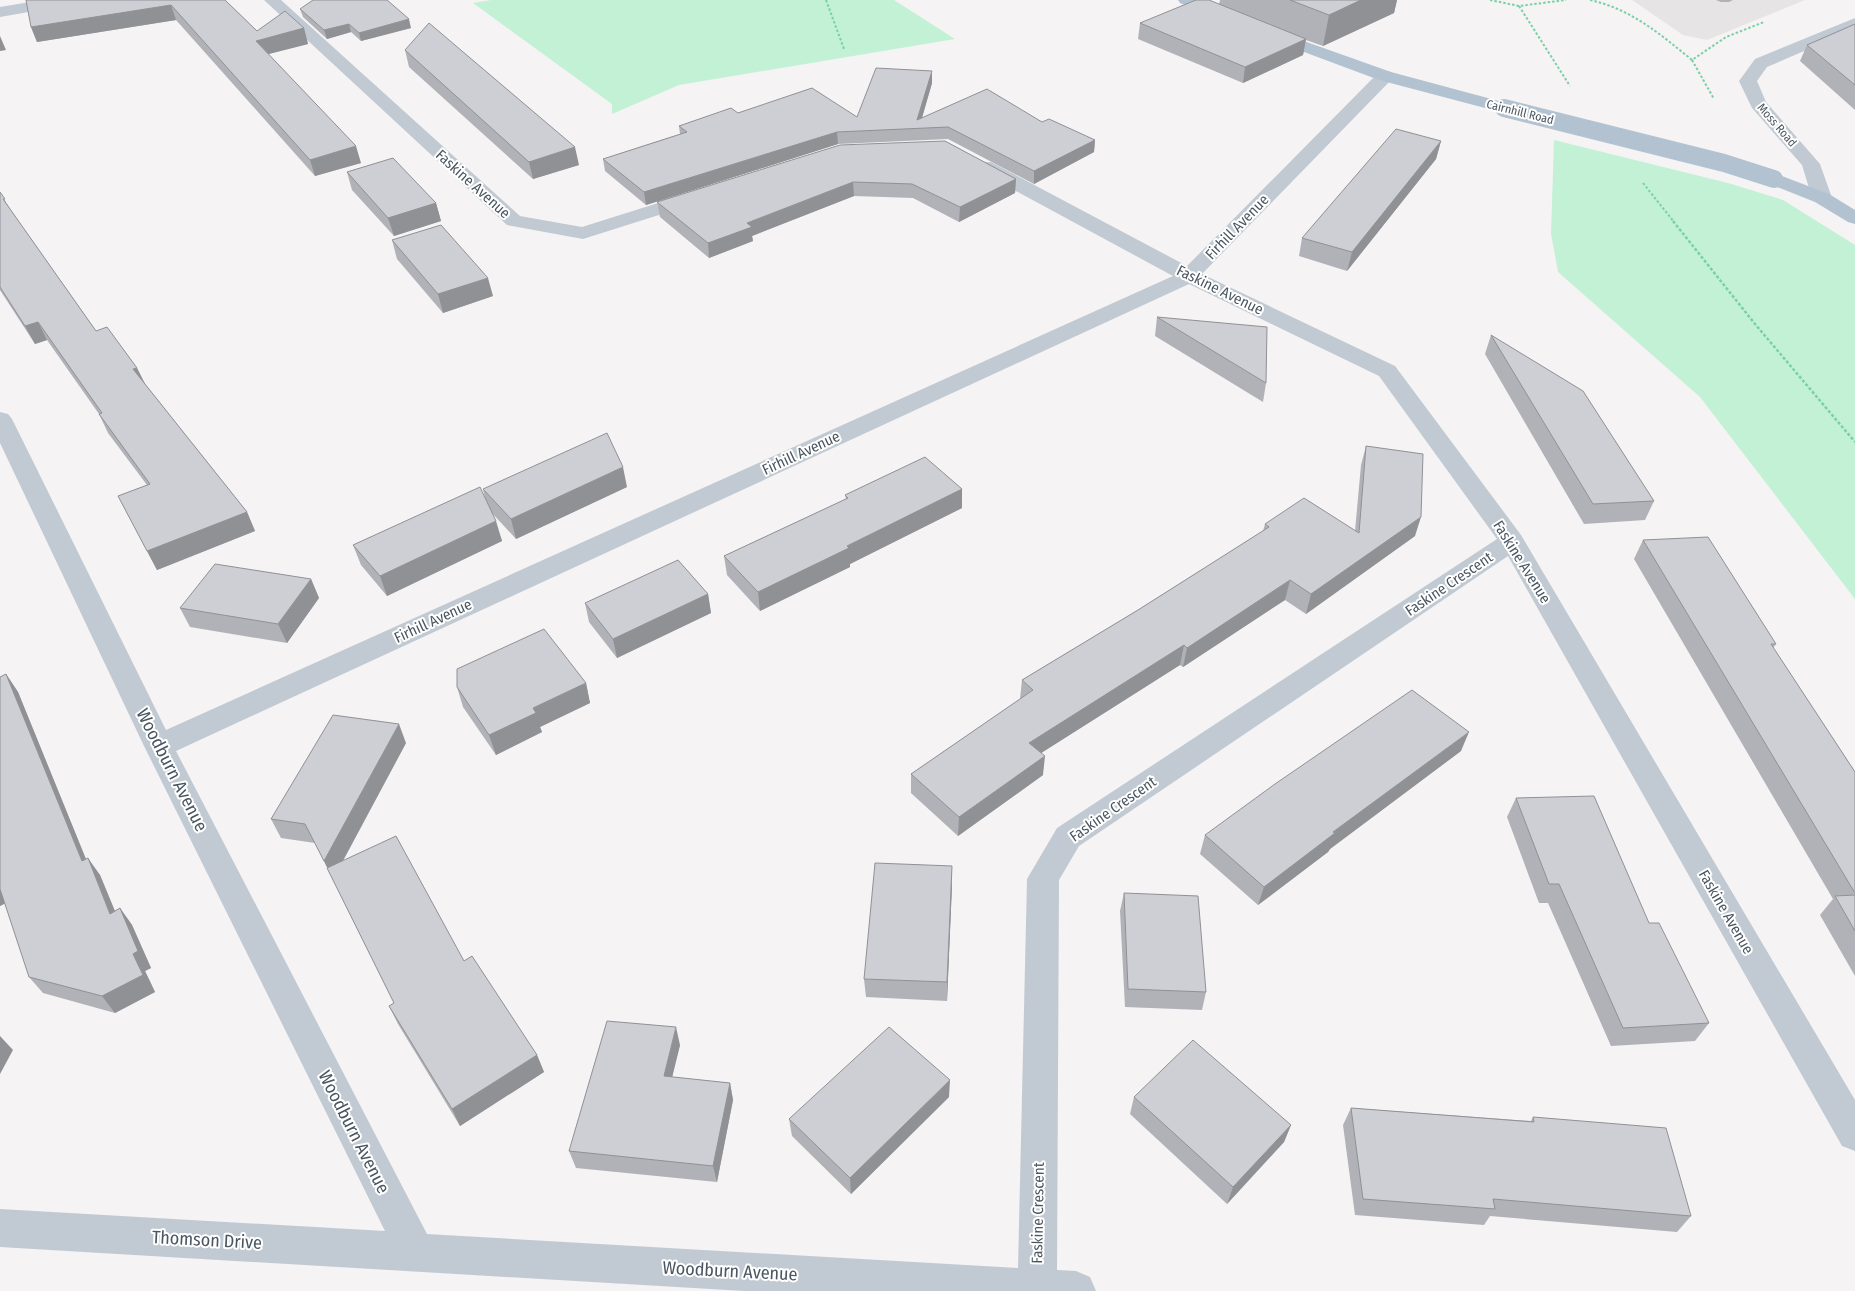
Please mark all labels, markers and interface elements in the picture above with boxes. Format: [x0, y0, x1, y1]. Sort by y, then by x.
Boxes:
street label: Cairnhill Road [1485, 97, 1555, 127]
street label: Moss Road [1754, 101, 1800, 149]
street label: Faskine Avenue [432, 146, 514, 222]
street label: Firhill Avenue [1202, 191, 1272, 263]
street label: Faskine Avenue [1174, 261, 1266, 319]
street label: Firhill Avenue [759, 427, 843, 479]
street label: Faskine Avenue [1489, 517, 1555, 607]
street label: Faskine Crescent [1402, 548, 1496, 620]
street label: Firhill Avenue [391, 595, 475, 647]
street label: Woodburn Avenue [132, 705, 212, 835]
street label: Faskine Crescent [1066, 773, 1160, 845]
street label: Faskine Avenue [1695, 867, 1757, 957]
street label: Woodburn Avenue [314, 1067, 394, 1197]
street label: Faskine Crescent [1028, 1162, 1048, 1264]
street label: Thomson Drive [151, 1226, 263, 1254]
street label: Woodburn Avenue [662, 1256, 798, 1286]

